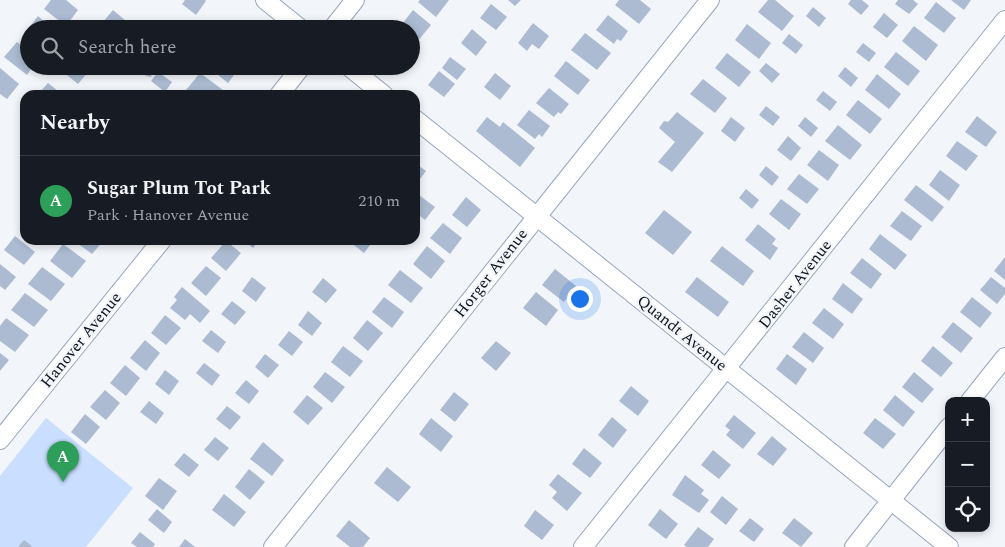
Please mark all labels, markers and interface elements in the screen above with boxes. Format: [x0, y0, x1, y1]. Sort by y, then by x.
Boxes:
search box [20, 20, 420, 75]
text: Search here [78, 33, 177, 62]
icon: search [38, 34, 66, 62]
text: Nearby [40, 107, 110, 139]
text: Sugar Plum Tot Park [87, 174, 271, 203]
text: A [50, 189, 62, 213]
text: 210 m [358, 189, 400, 213]
text: Park · Hanover Avenue [87, 203, 249, 227]
street label: Horger Avenue [448, 223, 534, 323]
street label: Dasher Avenue [752, 234, 838, 334]
your location [567, 286, 593, 312]
street label: Hanover Avenue [35, 287, 127, 393]
street label: Quandt Avenue [632, 289, 732, 377]
map controls [945, 397, 990, 532]
button: + [945, 397, 990, 442]
pin: A [47, 441, 79, 482]
button: − [945, 442, 990, 487]
button: locate [945, 487, 990, 532]

